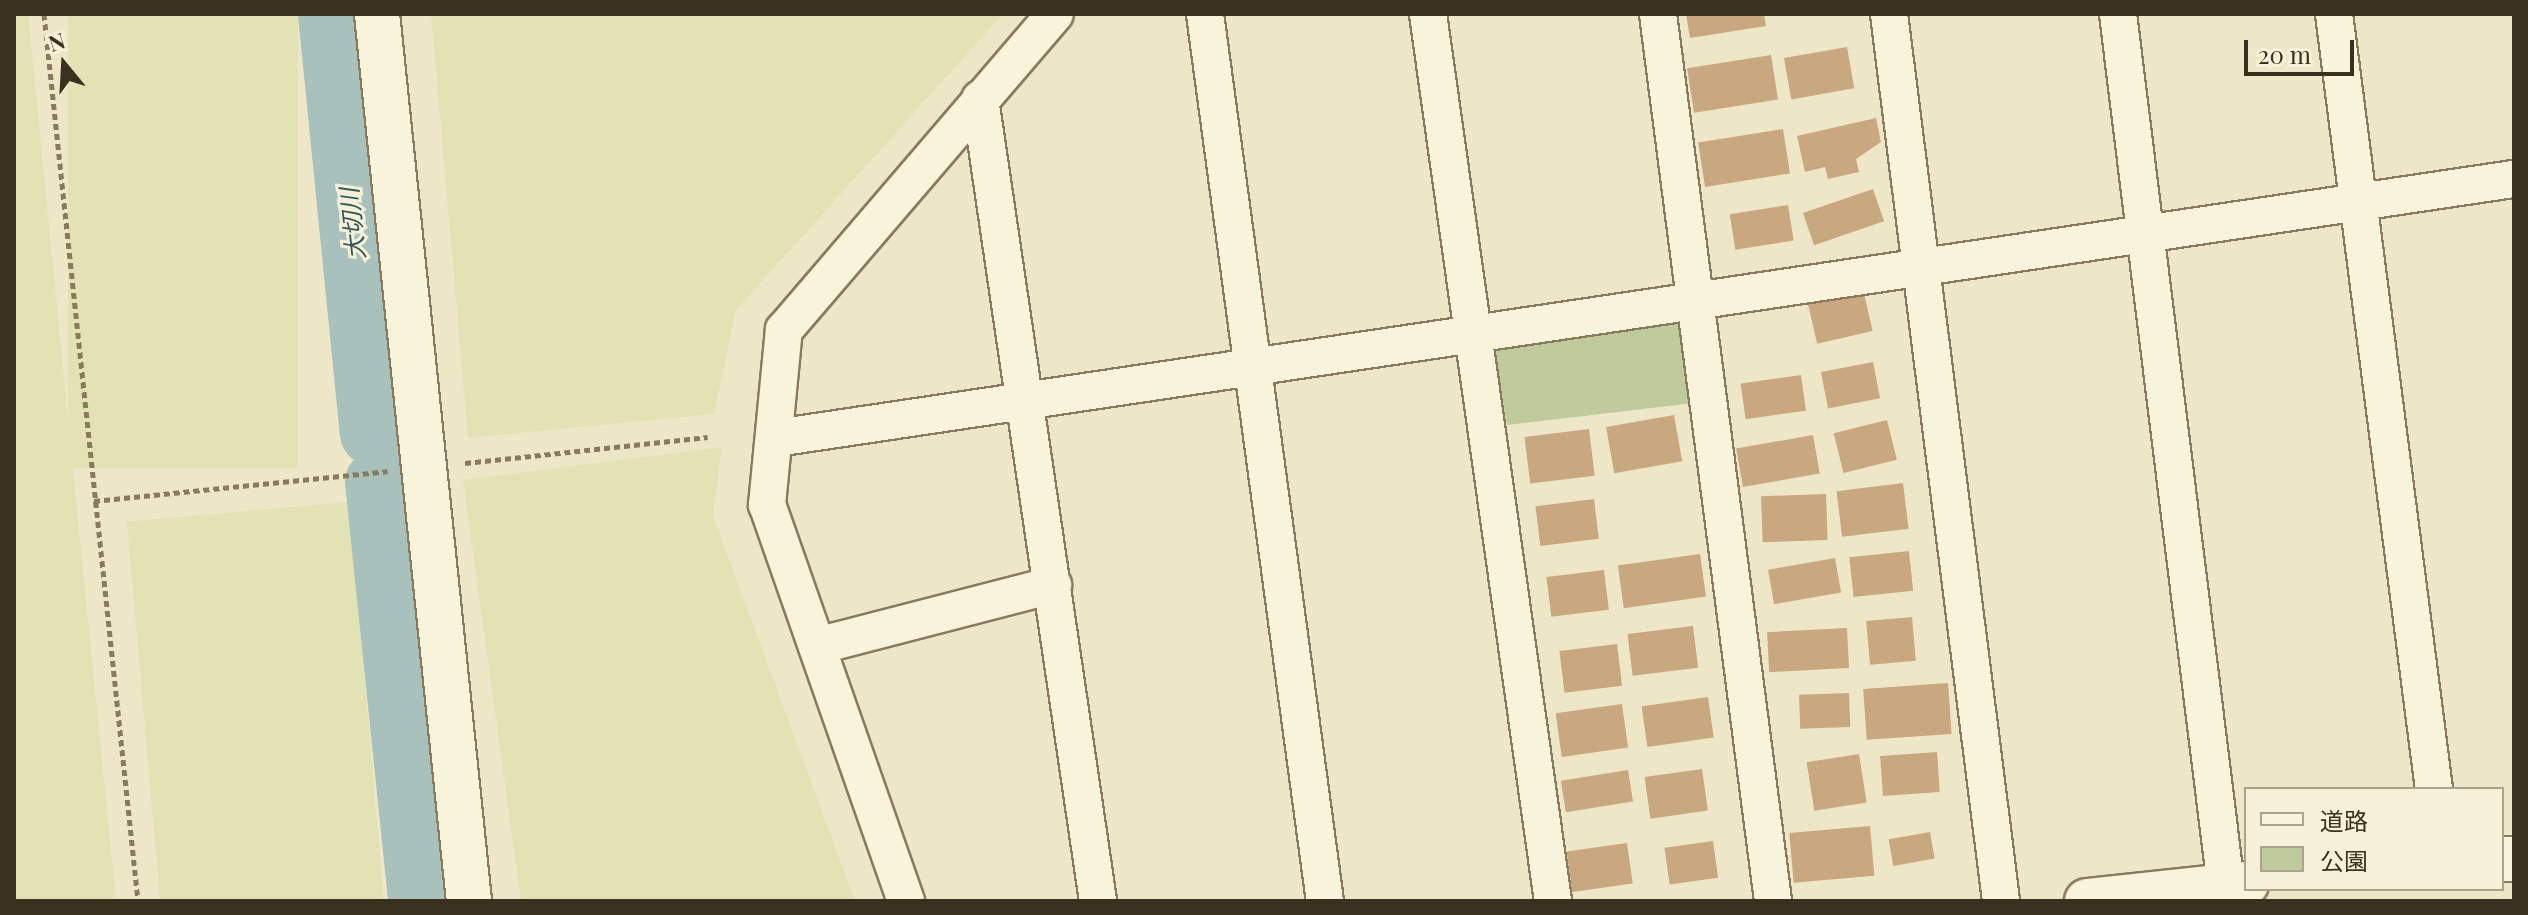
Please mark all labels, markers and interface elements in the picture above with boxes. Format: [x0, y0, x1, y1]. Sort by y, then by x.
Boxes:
north arrow [24, 24, 104, 104]
text: N [44, 24, 69, 58]
scale bar [2248, 24, 2358, 74]
text: 20 m [2258, 38, 2311, 70]
water label: 大切川 [334, 187, 370, 261]
legend [2244, 787, 2504, 891]
text: 道路 [2320, 804, 2368, 836]
text: 公園 [2320, 844, 2368, 876]

